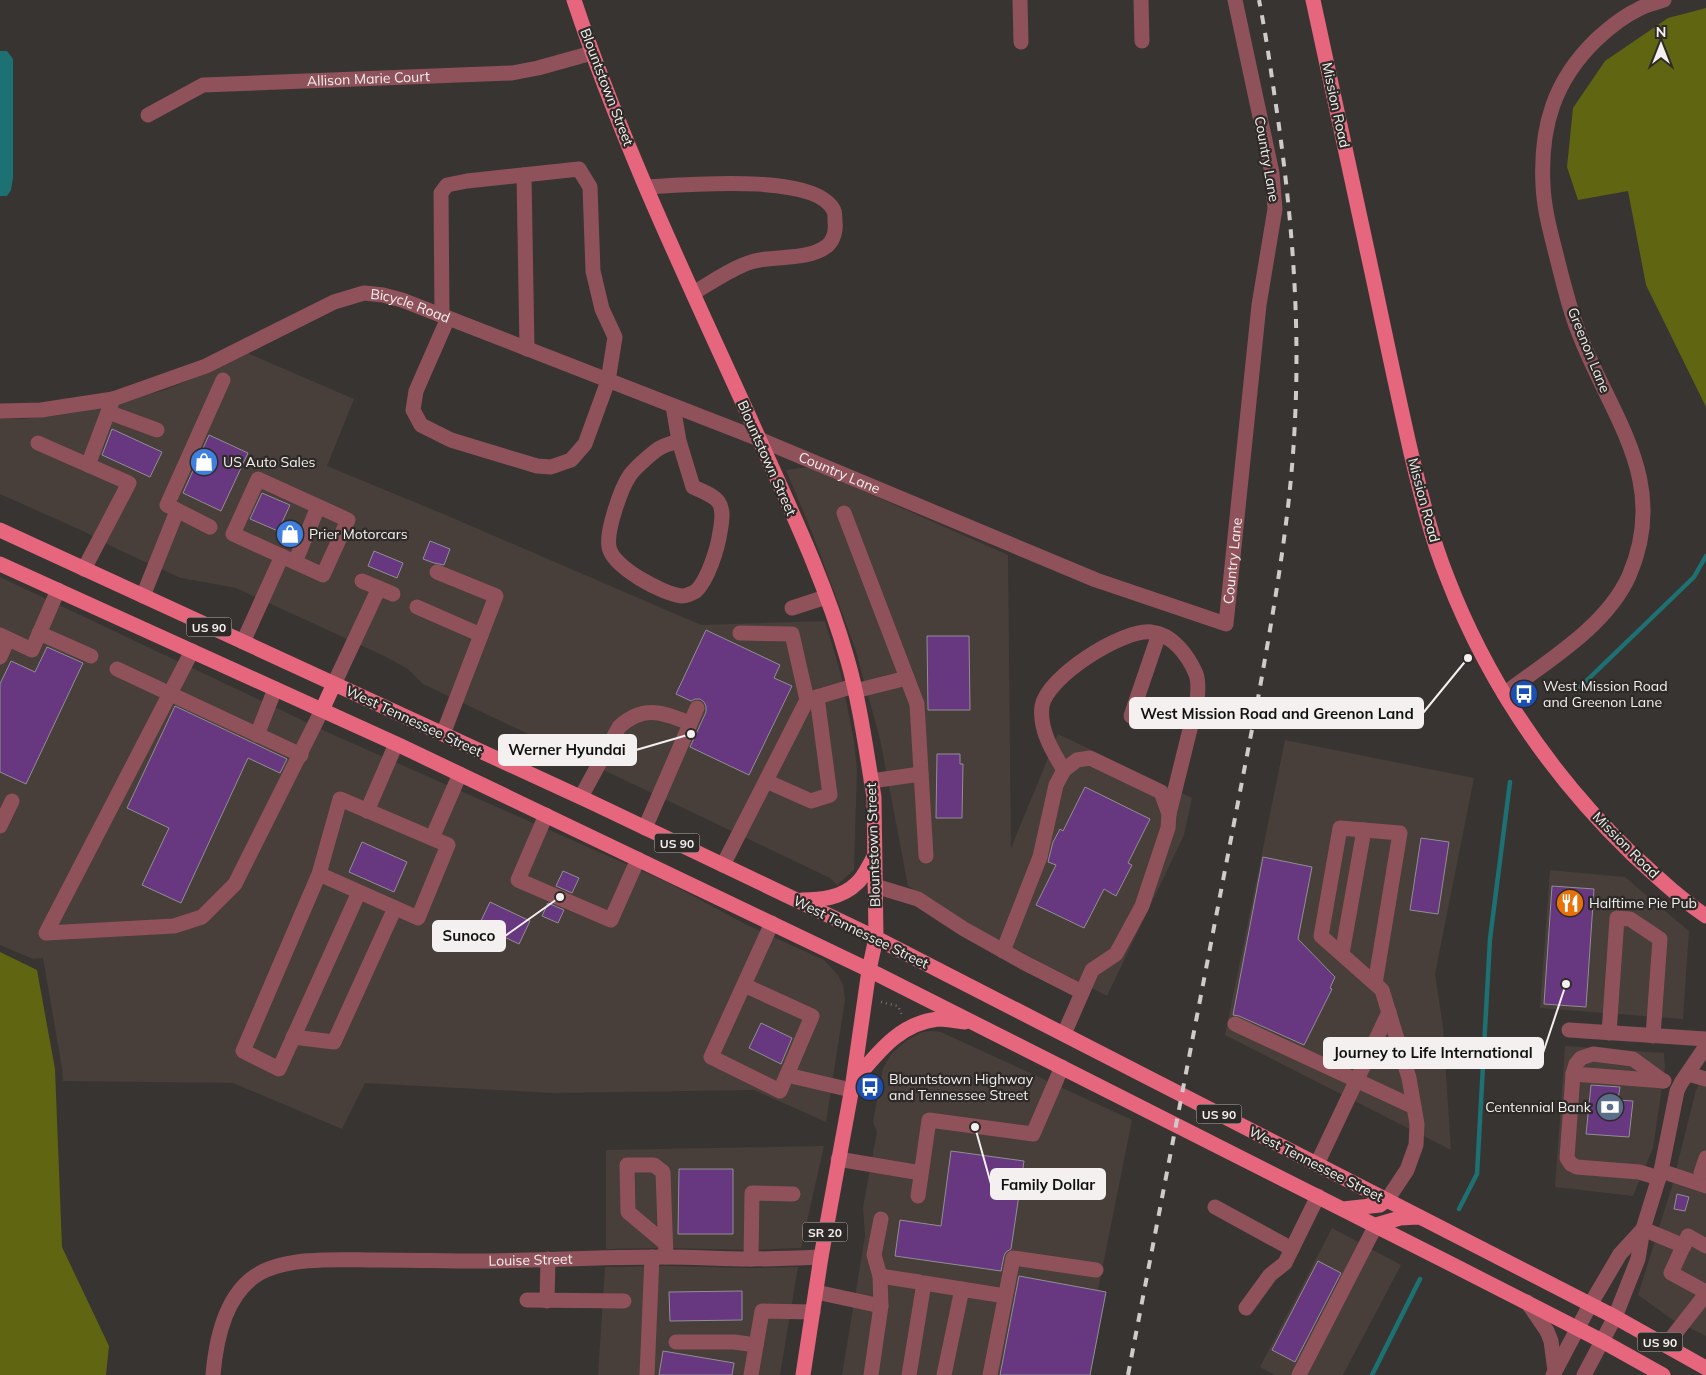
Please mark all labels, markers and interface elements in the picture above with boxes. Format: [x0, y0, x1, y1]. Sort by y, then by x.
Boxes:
north arrow [1636, 20, 1686, 70]
text: N [1656, 23, 1666, 41]
street label: Blountstown Street [576, 26, 638, 148]
street label: Mission Road [1318, 61, 1354, 149]
street label: Allison Marie Court [307, 67, 430, 90]
street label: Country Lane [1251, 115, 1283, 203]
street label: Bicycle Road [370, 285, 453, 327]
street label: Greenon Lane [1564, 305, 1614, 395]
street label: Blountstown Street [733, 398, 801, 519]
shop icon: US Auto Sales [189, 447, 219, 477]
street label: Country Lane [796, 448, 883, 498]
place label: US Auto Sales [223, 453, 316, 471]
street label: Mission Road [1404, 456, 1444, 544]
street label: Country Lane [1219, 517, 1246, 605]
shop icon: Prier Motorcars [275, 519, 305, 549]
place label: Prier Motorcars [309, 525, 408, 543]
road number: US 90 [186, 618, 232, 636]
place label: West Mission Road and Greenon Lane [1543, 677, 1668, 711]
bus stop icon: West Mission Road and Greenon Lane [1509, 679, 1539, 709]
street label: West Tennessee Street [343, 682, 485, 761]
callout: West Mission Road and Greenon Land [1130, 698, 1423, 728]
text: West Mission Road and Greenon Land [1140, 704, 1414, 723]
callout: Werner Hyundai [499, 735, 636, 765]
text: Werner Hyundai [508, 740, 626, 759]
street label: Blountstown Street [862, 782, 884, 907]
street label: Mission Road [1589, 808, 1663, 882]
road number: US 90 [654, 834, 700, 852]
restaurant icon: Halftime Pie Pub [1555, 888, 1585, 918]
street label: West Tennessee Street [790, 891, 932, 973]
place label: Halftime Pie Pub [1589, 894, 1697, 912]
callout: Sunoco [433, 921, 505, 951]
text: Sunoco [443, 926, 496, 945]
callout: Journey to Life International [1324, 1038, 1543, 1068]
text: Journey to Life International [1333, 1043, 1533, 1062]
place label: Blountstown Highway and Tennessee Street [889, 1070, 1034, 1104]
bus stop icon: Blountstown Highway and Tennessee Street [855, 1072, 885, 1102]
bank icon: Centennial Bank [1595, 1092, 1625, 1122]
place label: Centennial Bank [1485, 1098, 1592, 1116]
road number: US 90 [1196, 1104, 1242, 1124]
street label: West Tennessee Street [1246, 1122, 1386, 1206]
callout: Family Dollar [991, 1169, 1105, 1199]
text: Family Dollar [1001, 1175, 1095, 1194]
road number: SR 20 [802, 1222, 848, 1242]
street label: Louise Street [488, 1250, 573, 1270]
road number: US 90 [1638, 1332, 1682, 1351]

